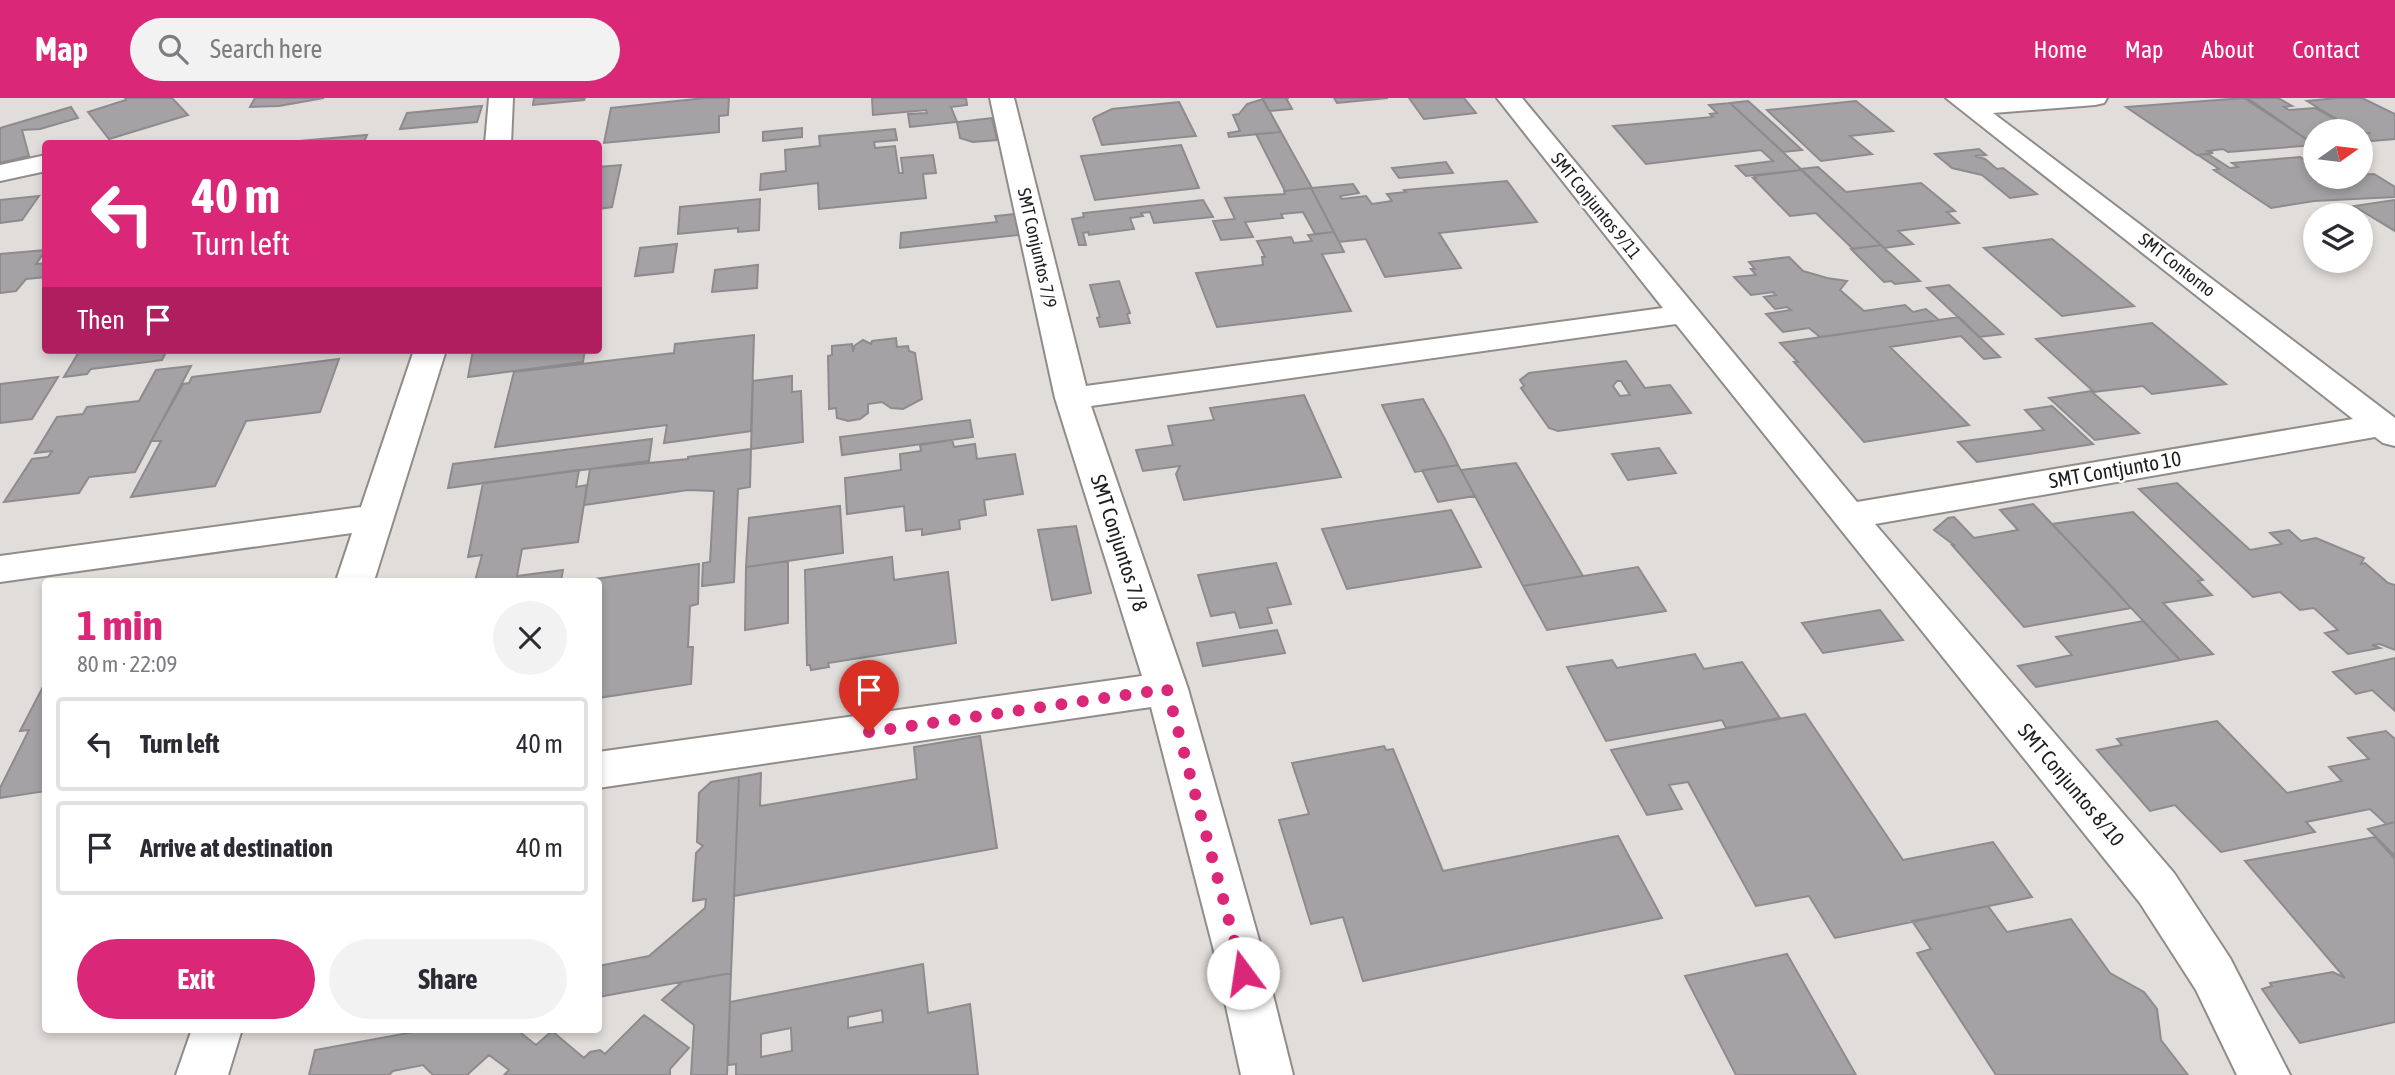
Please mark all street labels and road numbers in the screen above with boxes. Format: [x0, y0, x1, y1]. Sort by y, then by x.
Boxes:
street label: SMT Conjuntos 9/11 [1547, 148, 1646, 263]
street label: SMT Conjuntos 7/9 [1014, 186, 1061, 310]
street label: SMT Contorno [2135, 228, 2220, 301]
street label: SMT Contjunto 10 [2047, 446, 2183, 492]
street label: SMT Conjuntos 7/8 [1087, 471, 1153, 614]
street label: SMT Conjuntos 8/10 [2014, 718, 2130, 851]

